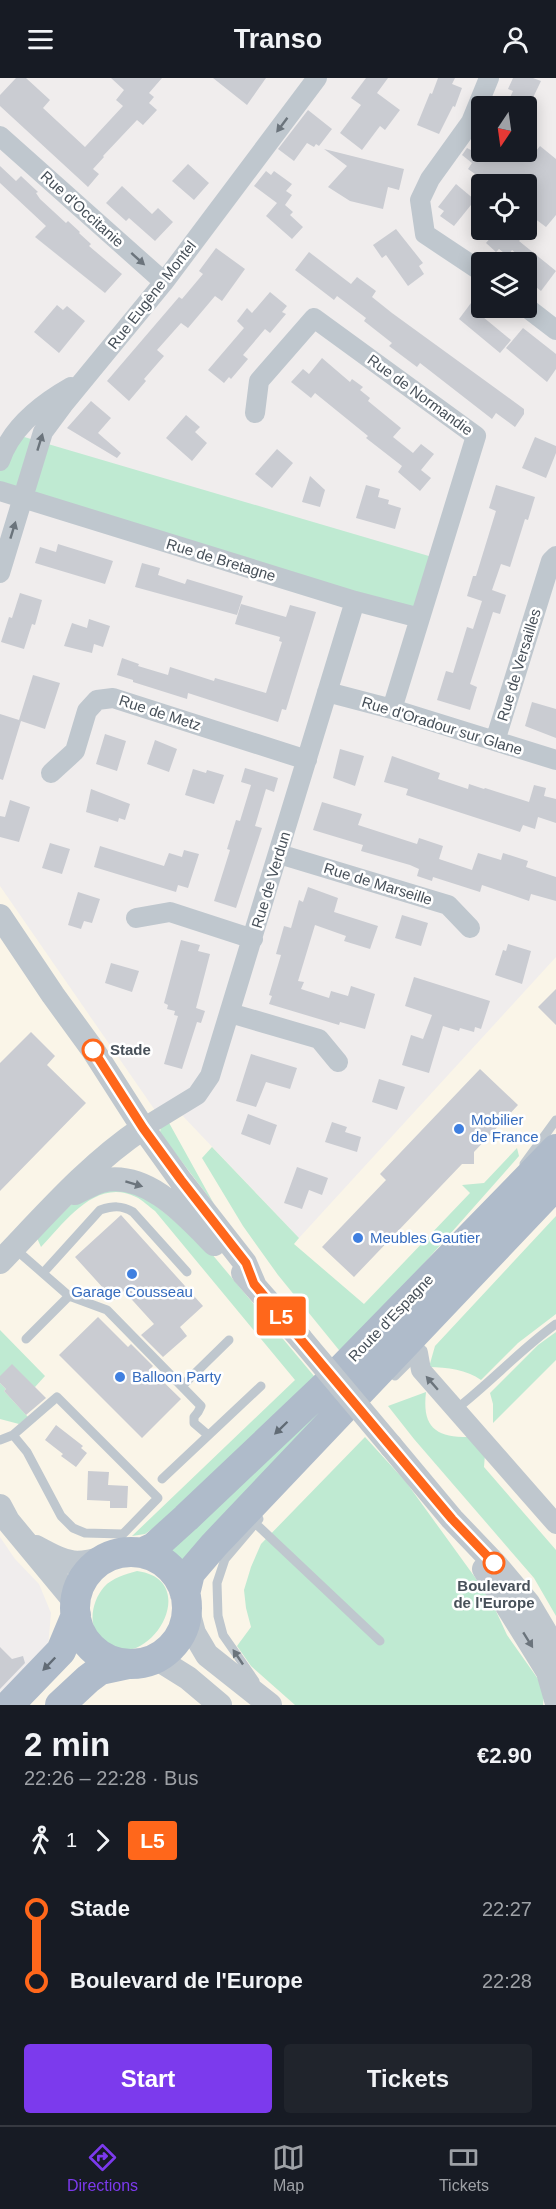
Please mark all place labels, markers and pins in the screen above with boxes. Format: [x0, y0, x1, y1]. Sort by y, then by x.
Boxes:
marker: Stade [82, 1039, 104, 1061]
place label: Stade [110, 1041, 151, 1058]
place label: Mobilier de France [471, 1111, 539, 1145]
marker: Mobilier de France [452, 1122, 466, 1136]
place label: Meubles Gautier [370, 1229, 480, 1246]
marker: Meubles Gautier [351, 1231, 365, 1245]
marker: Garage Cousseau [125, 1267, 139, 1281]
place label: Garage Cousseau [71, 1283, 193, 1300]
place label: Balloon Party [132, 1368, 222, 1385]
marker: Balloon Party [113, 1370, 127, 1384]
marker: Boulevard de l'Europe [483, 1552, 505, 1574]
place label: Boulevard de l'Europe [453, 1577, 535, 1611]

